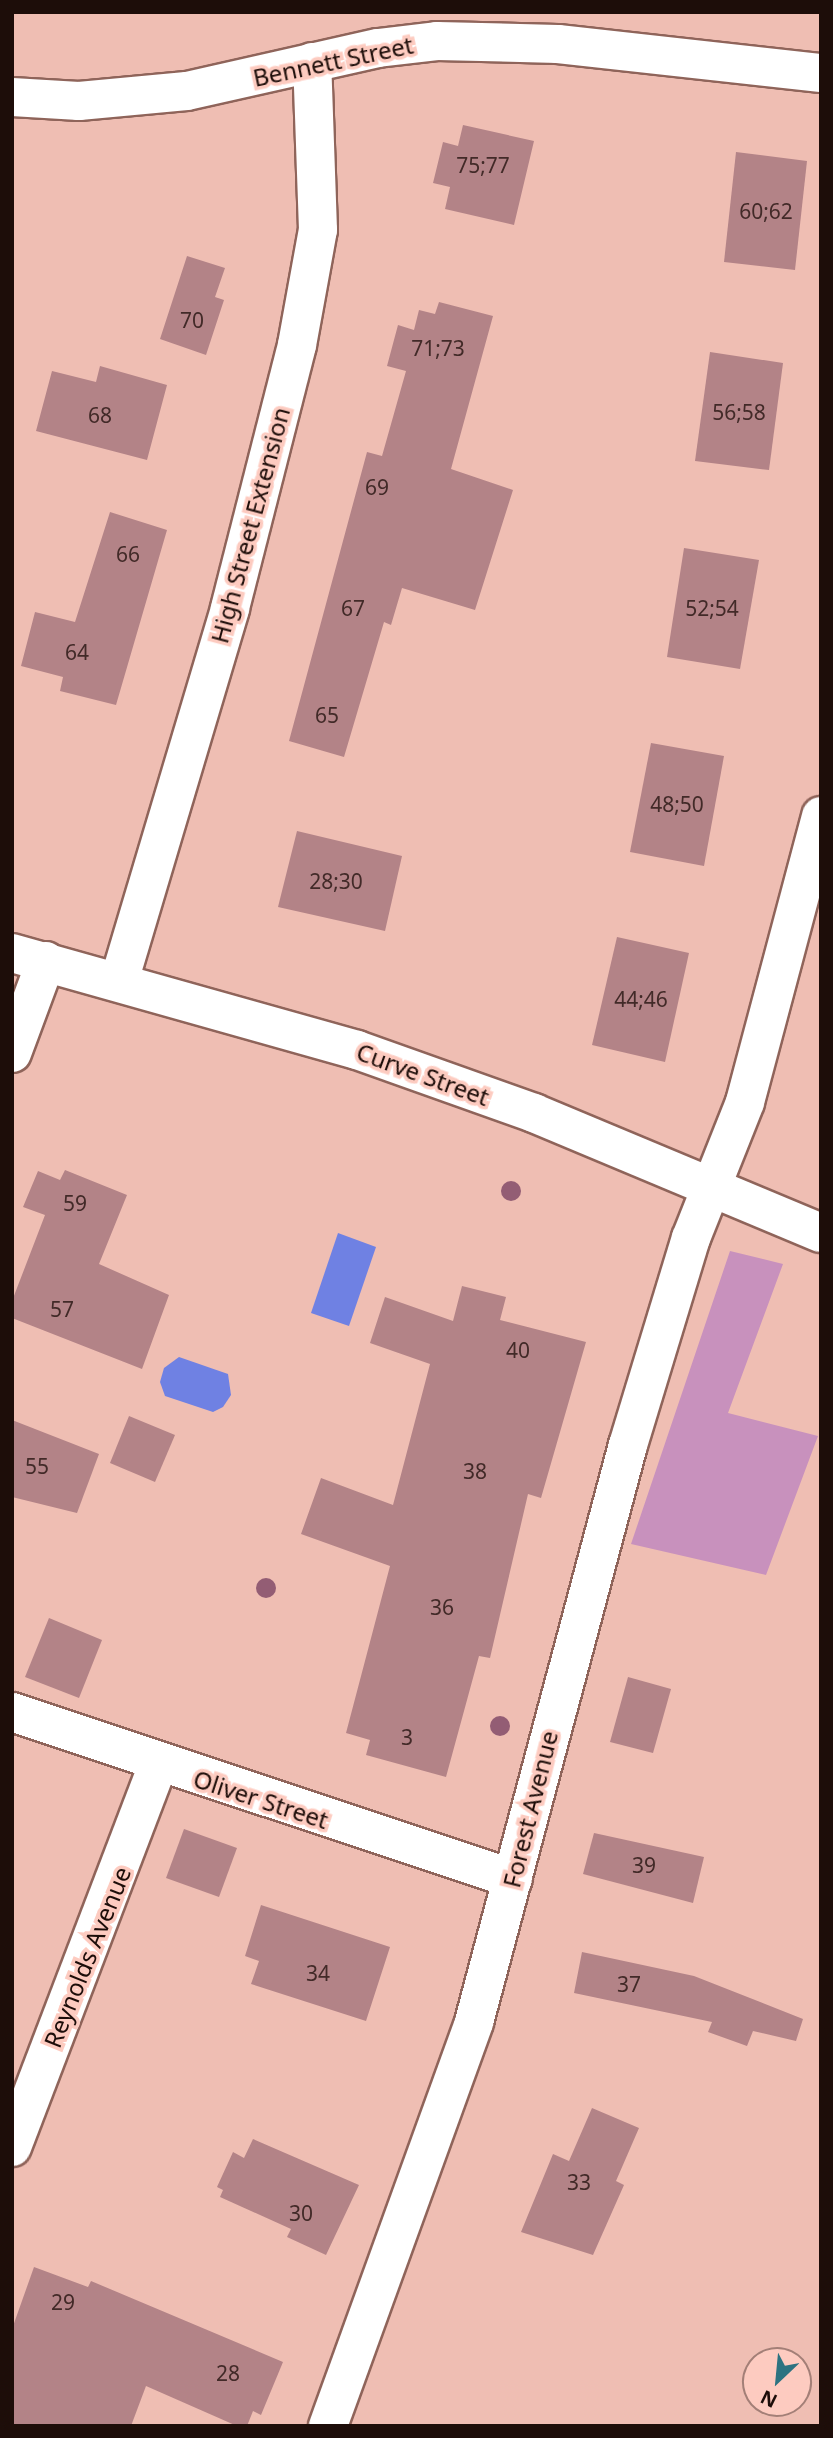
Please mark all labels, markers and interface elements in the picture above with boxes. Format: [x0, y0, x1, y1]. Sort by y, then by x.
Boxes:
street label: Bennett Street [250, 30, 416, 92]
house number: 75;77 [456, 152, 510, 178]
house number: 60;62 [739, 198, 793, 224]
house number: 70 [180, 307, 204, 333]
house number: 71;73 [411, 335, 465, 361]
house number: 56;58 [712, 399, 766, 425]
house number: 68 [88, 402, 112, 428]
street label: High Street Extension [205, 404, 295, 646]
house number: 69 [365, 474, 389, 500]
house number: 66 [116, 541, 140, 567]
house number: 67 [341, 595, 365, 621]
house number: 52;54 [685, 595, 739, 621]
house number: 64 [65, 639, 89, 665]
house number: 65 [315, 702, 339, 728]
house number: 48;50 [650, 791, 704, 817]
house number: 28;30 [309, 868, 363, 894]
house number: 44;46 [614, 986, 668, 1012]
street label: Curve Street [353, 1037, 493, 1111]
house number: 59 [63, 1190, 87, 1216]
house number: 57 [50, 1296, 74, 1322]
house number: 40 [506, 1337, 530, 1363]
house number: 55 [25, 1453, 49, 1479]
house number: 38 [463, 1458, 487, 1484]
house number: 36 [430, 1594, 454, 1620]
house number: 3 [401, 1724, 413, 1750]
street label: Forest Avenue [497, 1728, 563, 1890]
street label: Oliver Street [190, 1764, 332, 1834]
house number: 39 [632, 1852, 656, 1878]
street label: Reynolds Avenue [38, 1862, 136, 2052]
house number: 34 [306, 1960, 330, 1986]
house number: 37 [617, 1971, 641, 1997]
house number: 33 [567, 2169, 591, 2195]
house number: 30 [289, 2200, 313, 2226]
house number: 29 [51, 2289, 75, 2315]
north arrow [742, 2347, 812, 2417]
house number: 28 [216, 2360, 240, 2386]
text: N [756, 2384, 781, 2414]

